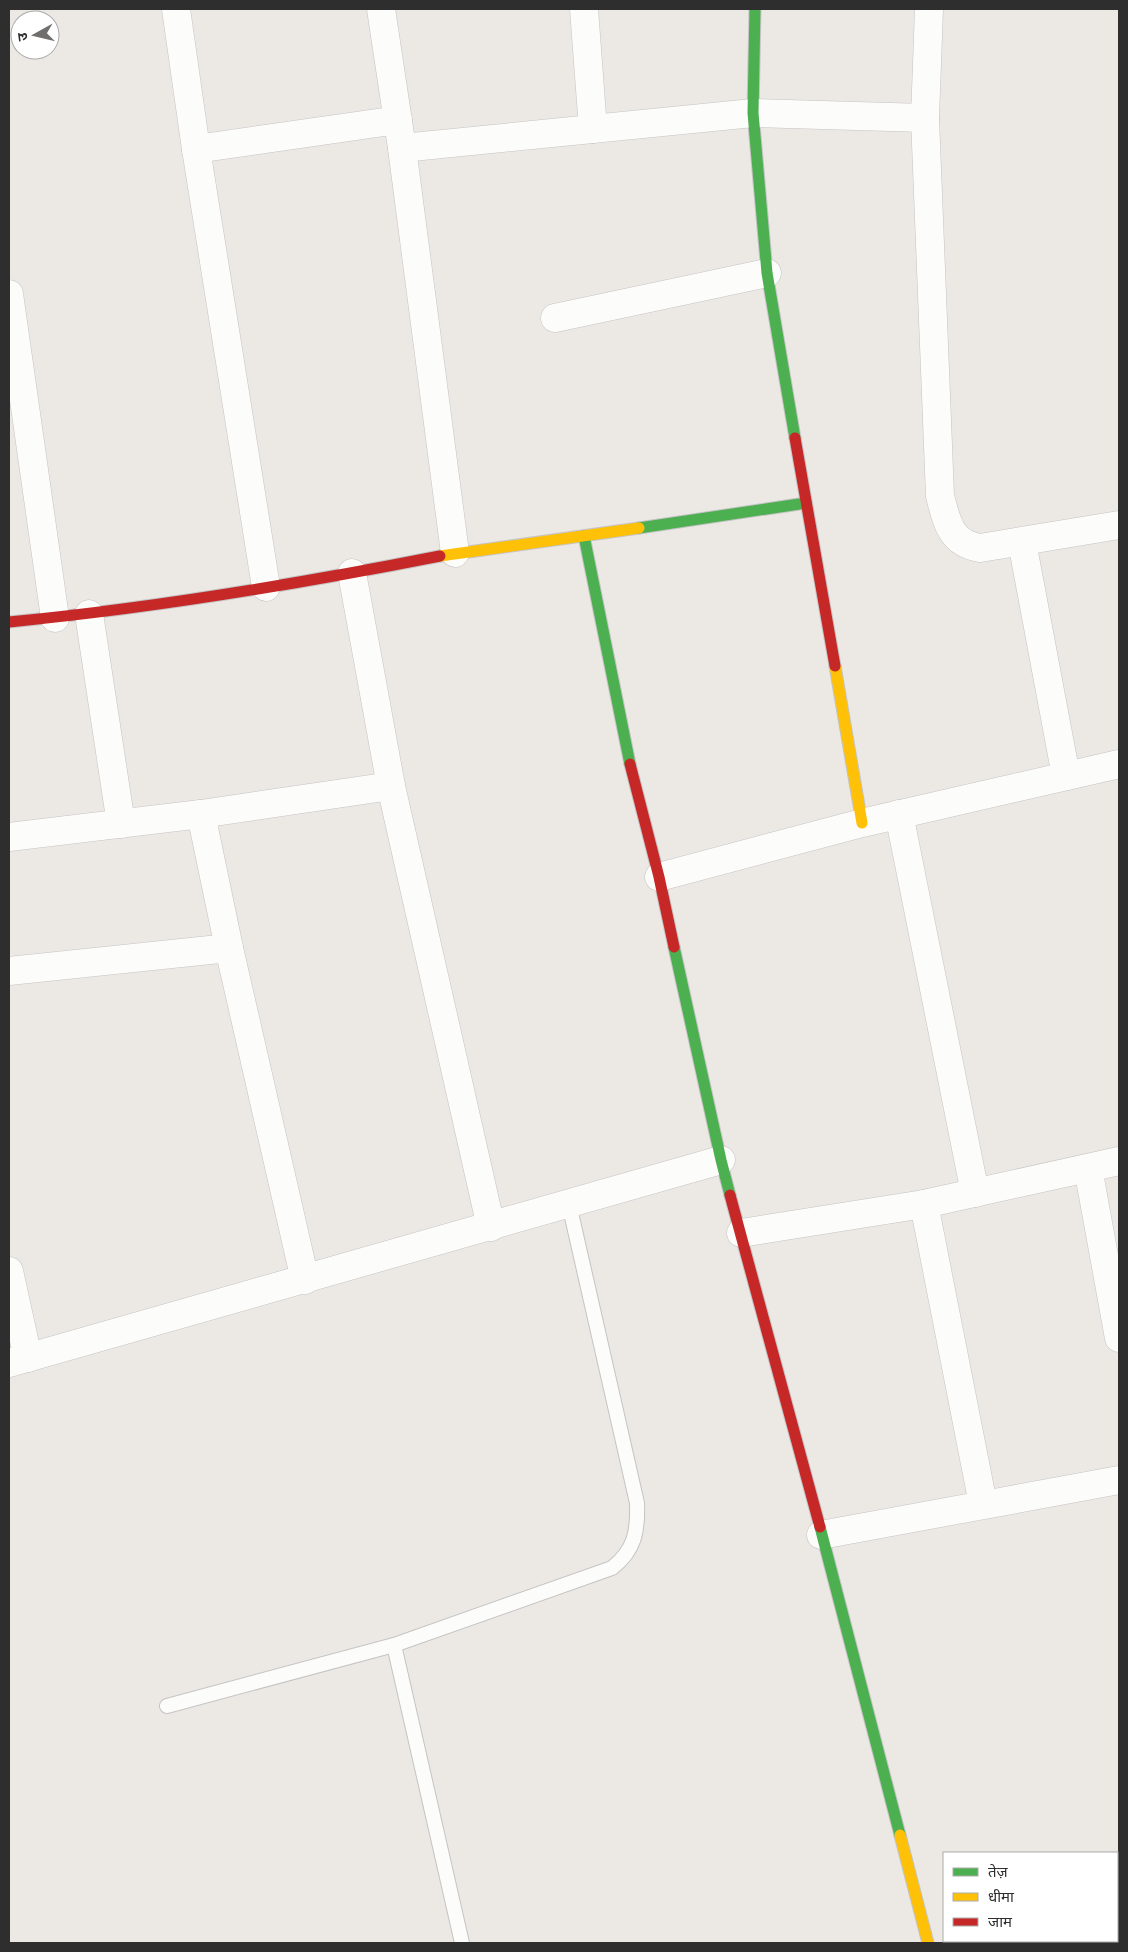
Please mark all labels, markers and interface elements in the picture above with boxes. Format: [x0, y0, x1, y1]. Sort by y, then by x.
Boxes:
north arrow [10, 10, 60, 60]
text: उ [13, 30, 34, 42]
legend [943, 1852, 1118, 1942]
text: तेज़ [988, 1862, 1009, 1883]
text: धीमा [988, 1887, 1015, 1908]
text: जाम [988, 1912, 1013, 1933]

